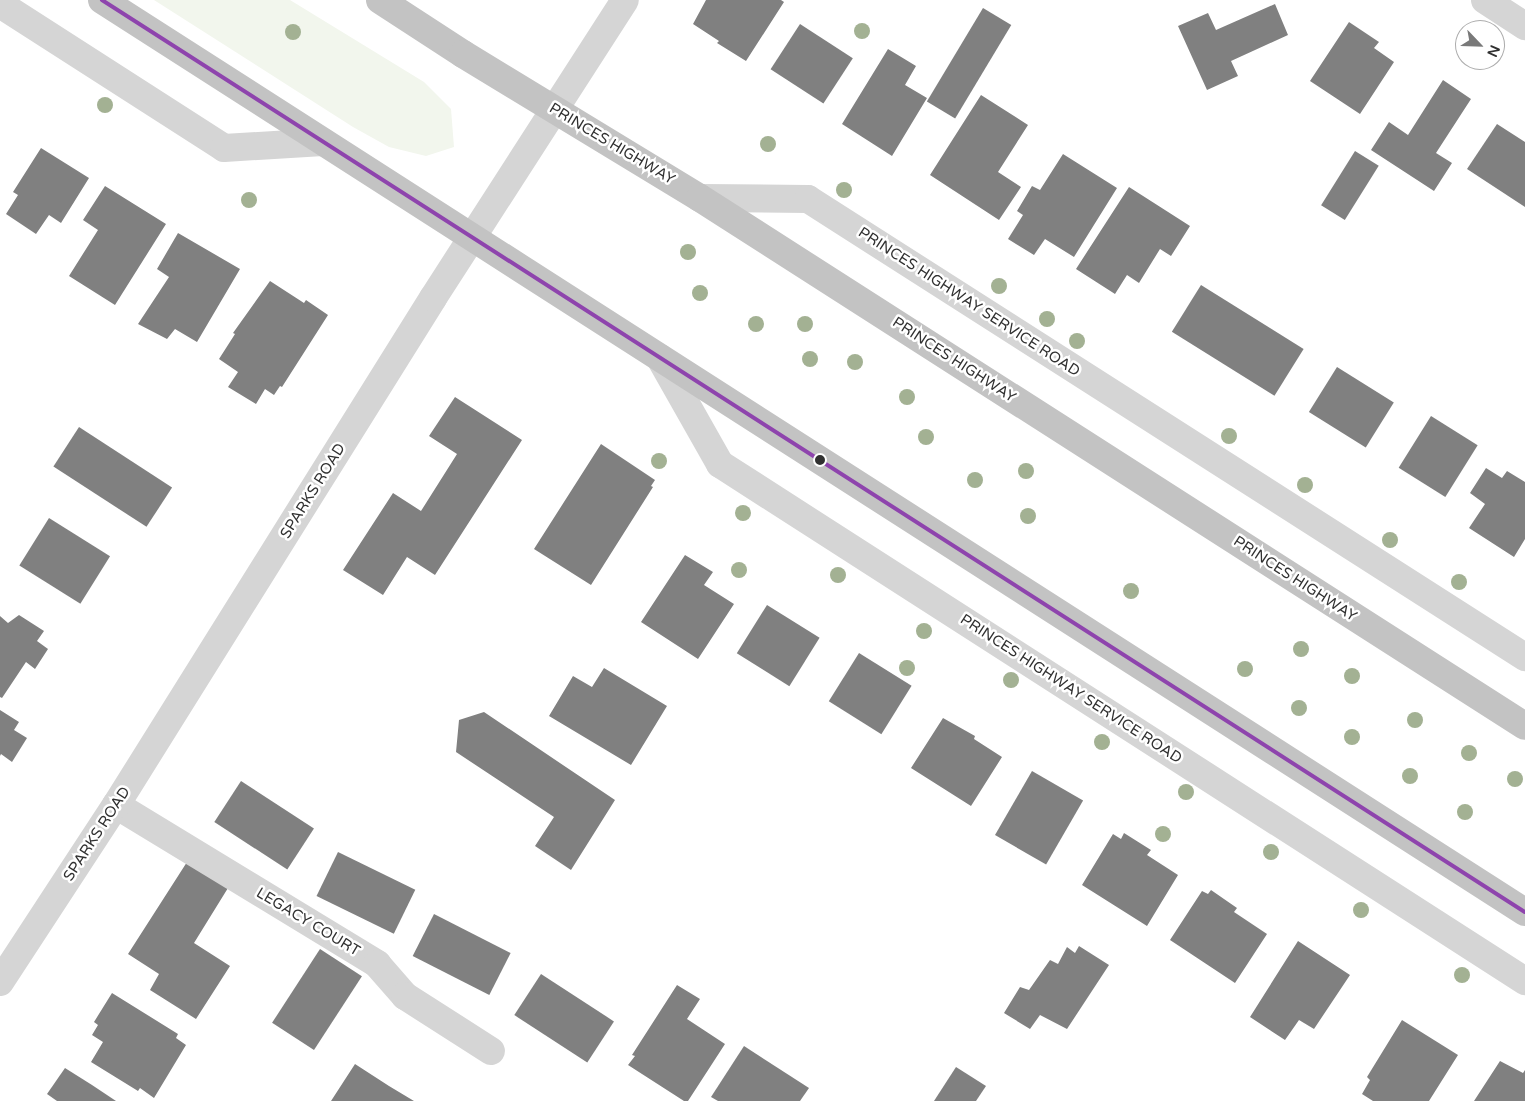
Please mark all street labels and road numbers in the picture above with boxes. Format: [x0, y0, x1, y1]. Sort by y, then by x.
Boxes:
street label: PRINCES HIGHWAY [546, 99, 678, 189]
street label: PRINCES HIGHWAY SERVICE ROAD [855, 223, 1083, 381]
street label: PRINCES HIGHWAY [889, 313, 1019, 407]
street label: SPARKS ROAD [277, 440, 349, 542]
street label: PRINCES HIGHWAY [1230, 532, 1360, 626]
street label: PRINCES HIGHWAY SERVICE ROAD [957, 610, 1185, 768]
street label: SPARKS ROAD [60, 783, 134, 885]
street label: LEGACY COURT [253, 884, 363, 960]

